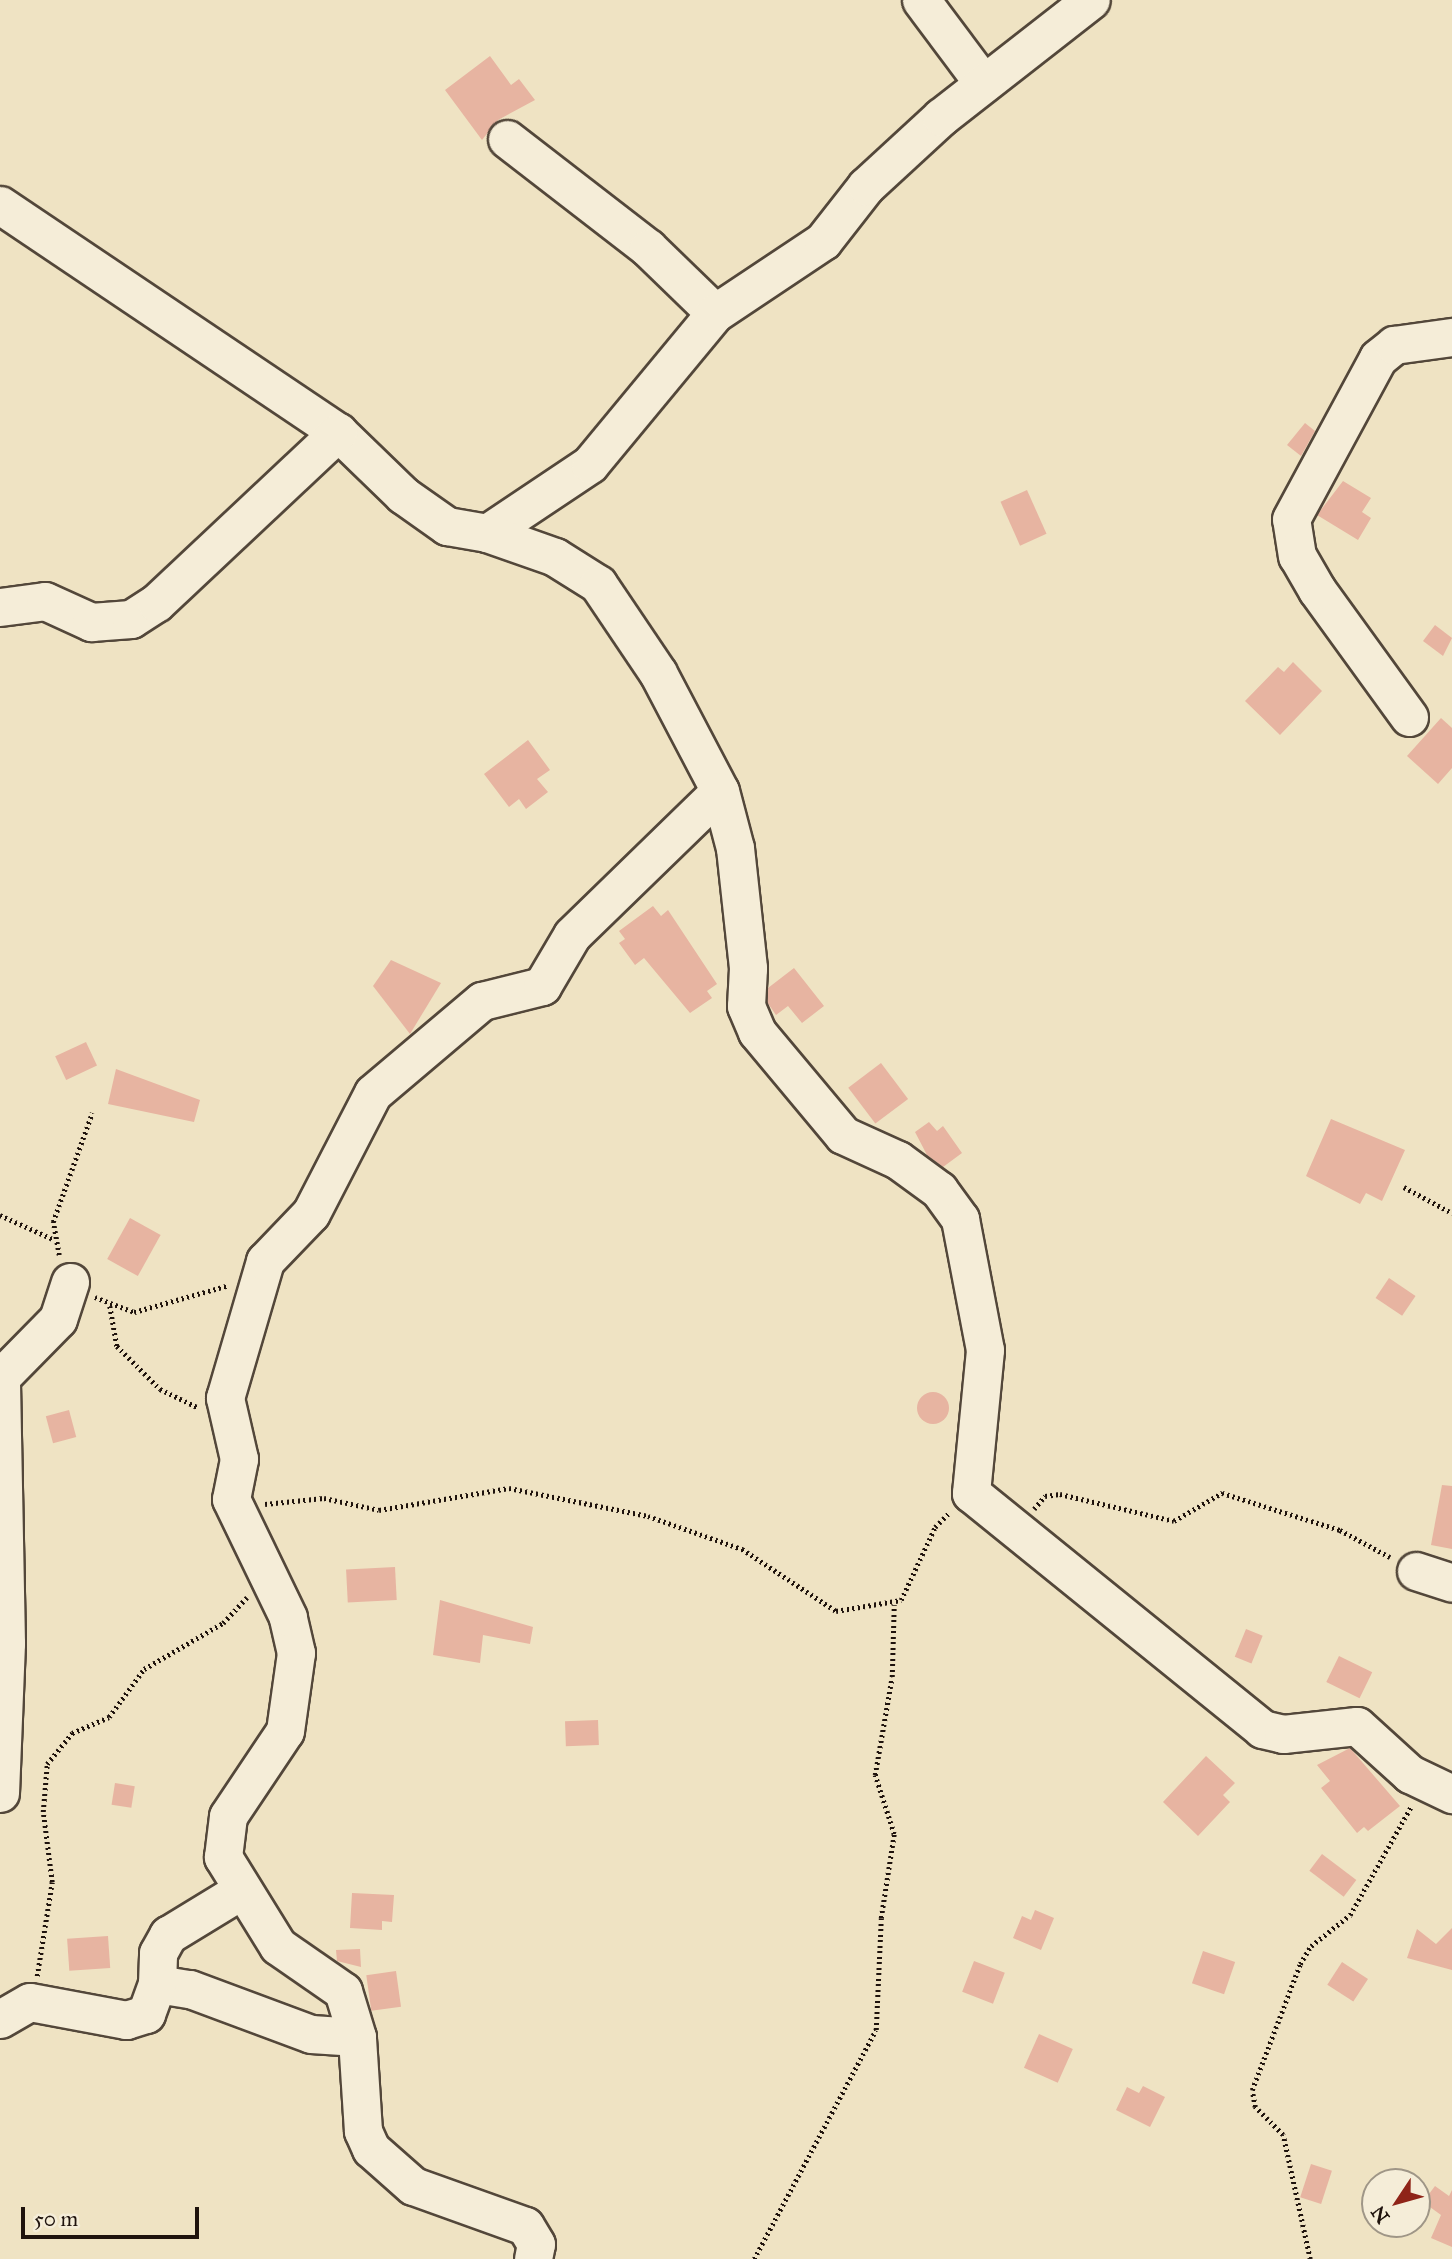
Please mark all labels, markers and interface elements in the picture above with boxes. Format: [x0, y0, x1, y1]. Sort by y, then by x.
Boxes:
north arrow [1361, 2168, 1431, 2238]
scale bar [24, 2192, 203, 2236]
text: N [1366, 2201, 1394, 2228]
text: 50 m [34, 2206, 78, 2232]

